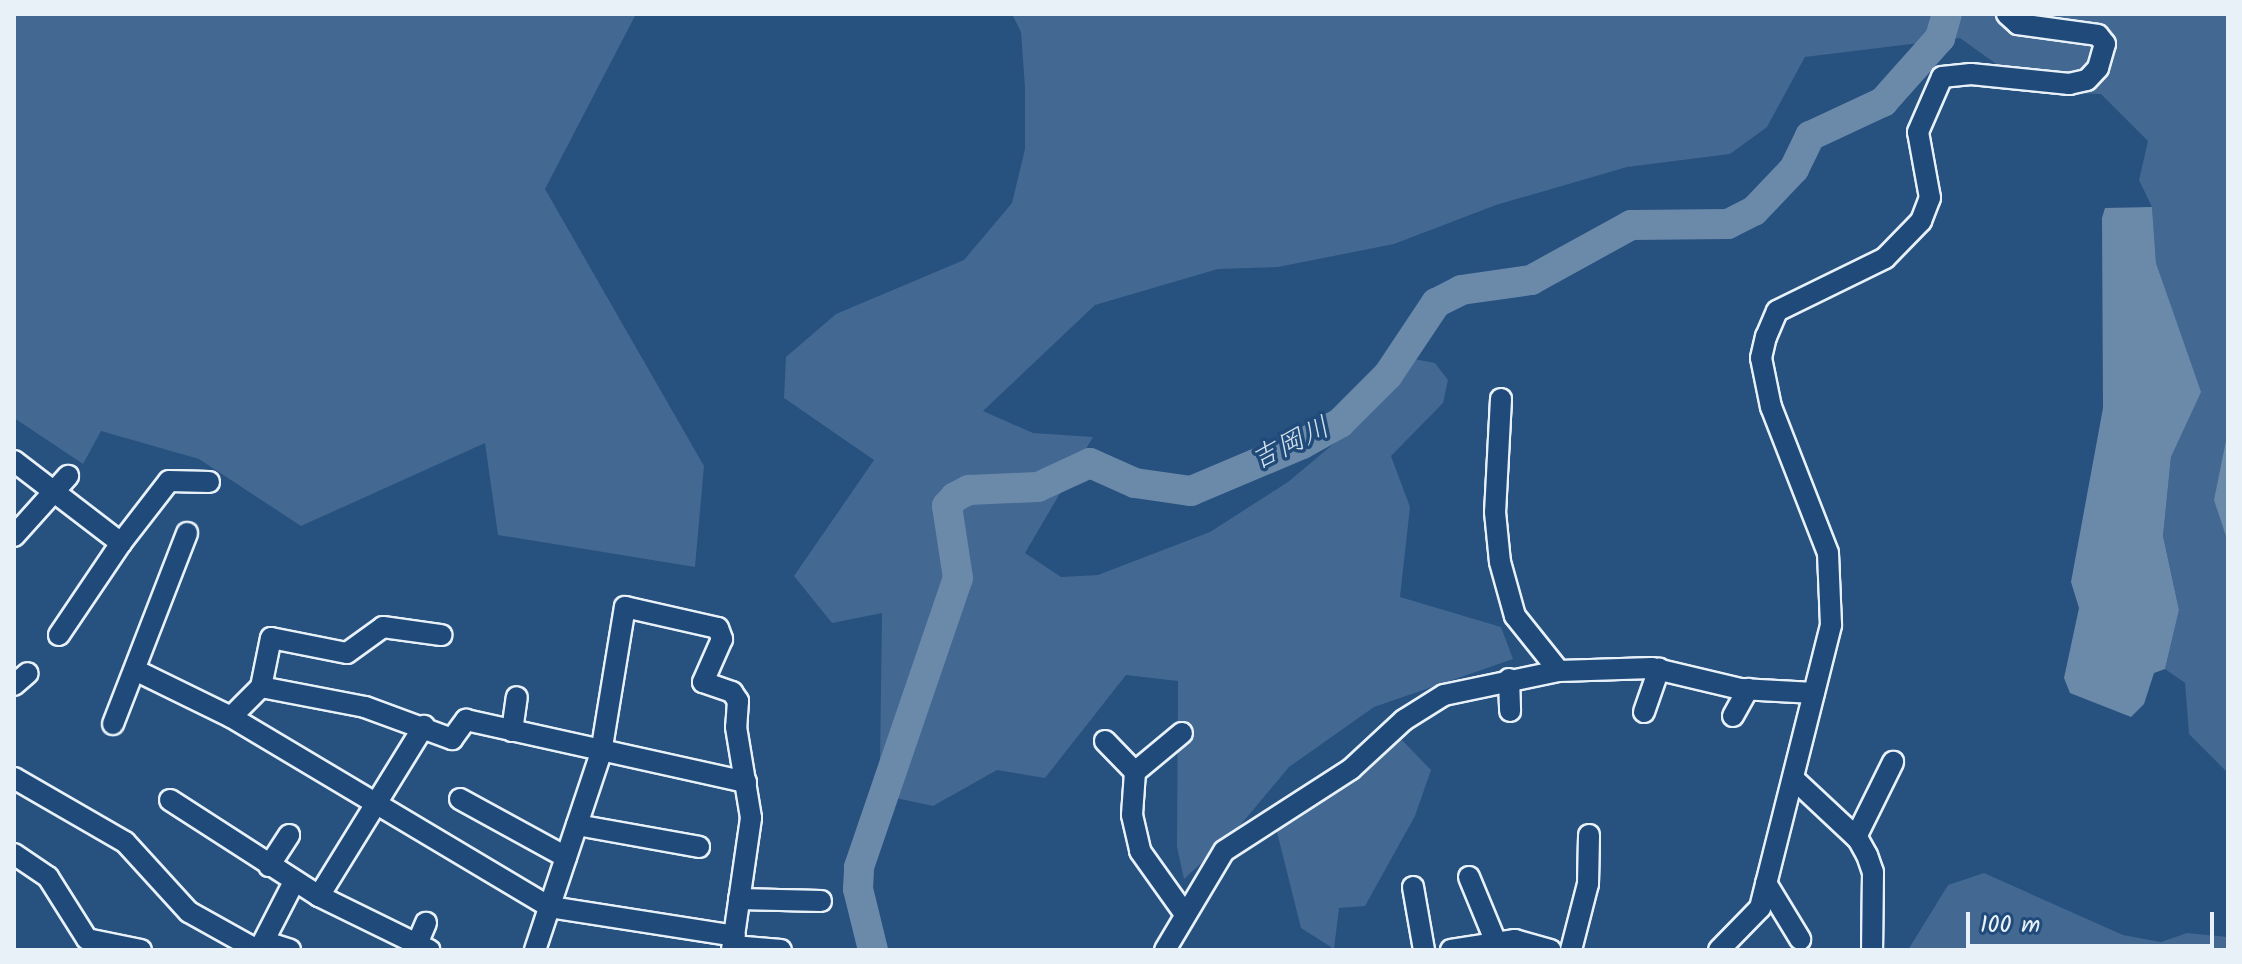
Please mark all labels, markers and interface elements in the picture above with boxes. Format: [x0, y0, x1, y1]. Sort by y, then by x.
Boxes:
water label: 吉岡川 [1246, 411, 1336, 479]
scale bar [1970, 896, 2218, 946]
text: 100 m [1980, 906, 2040, 945]

